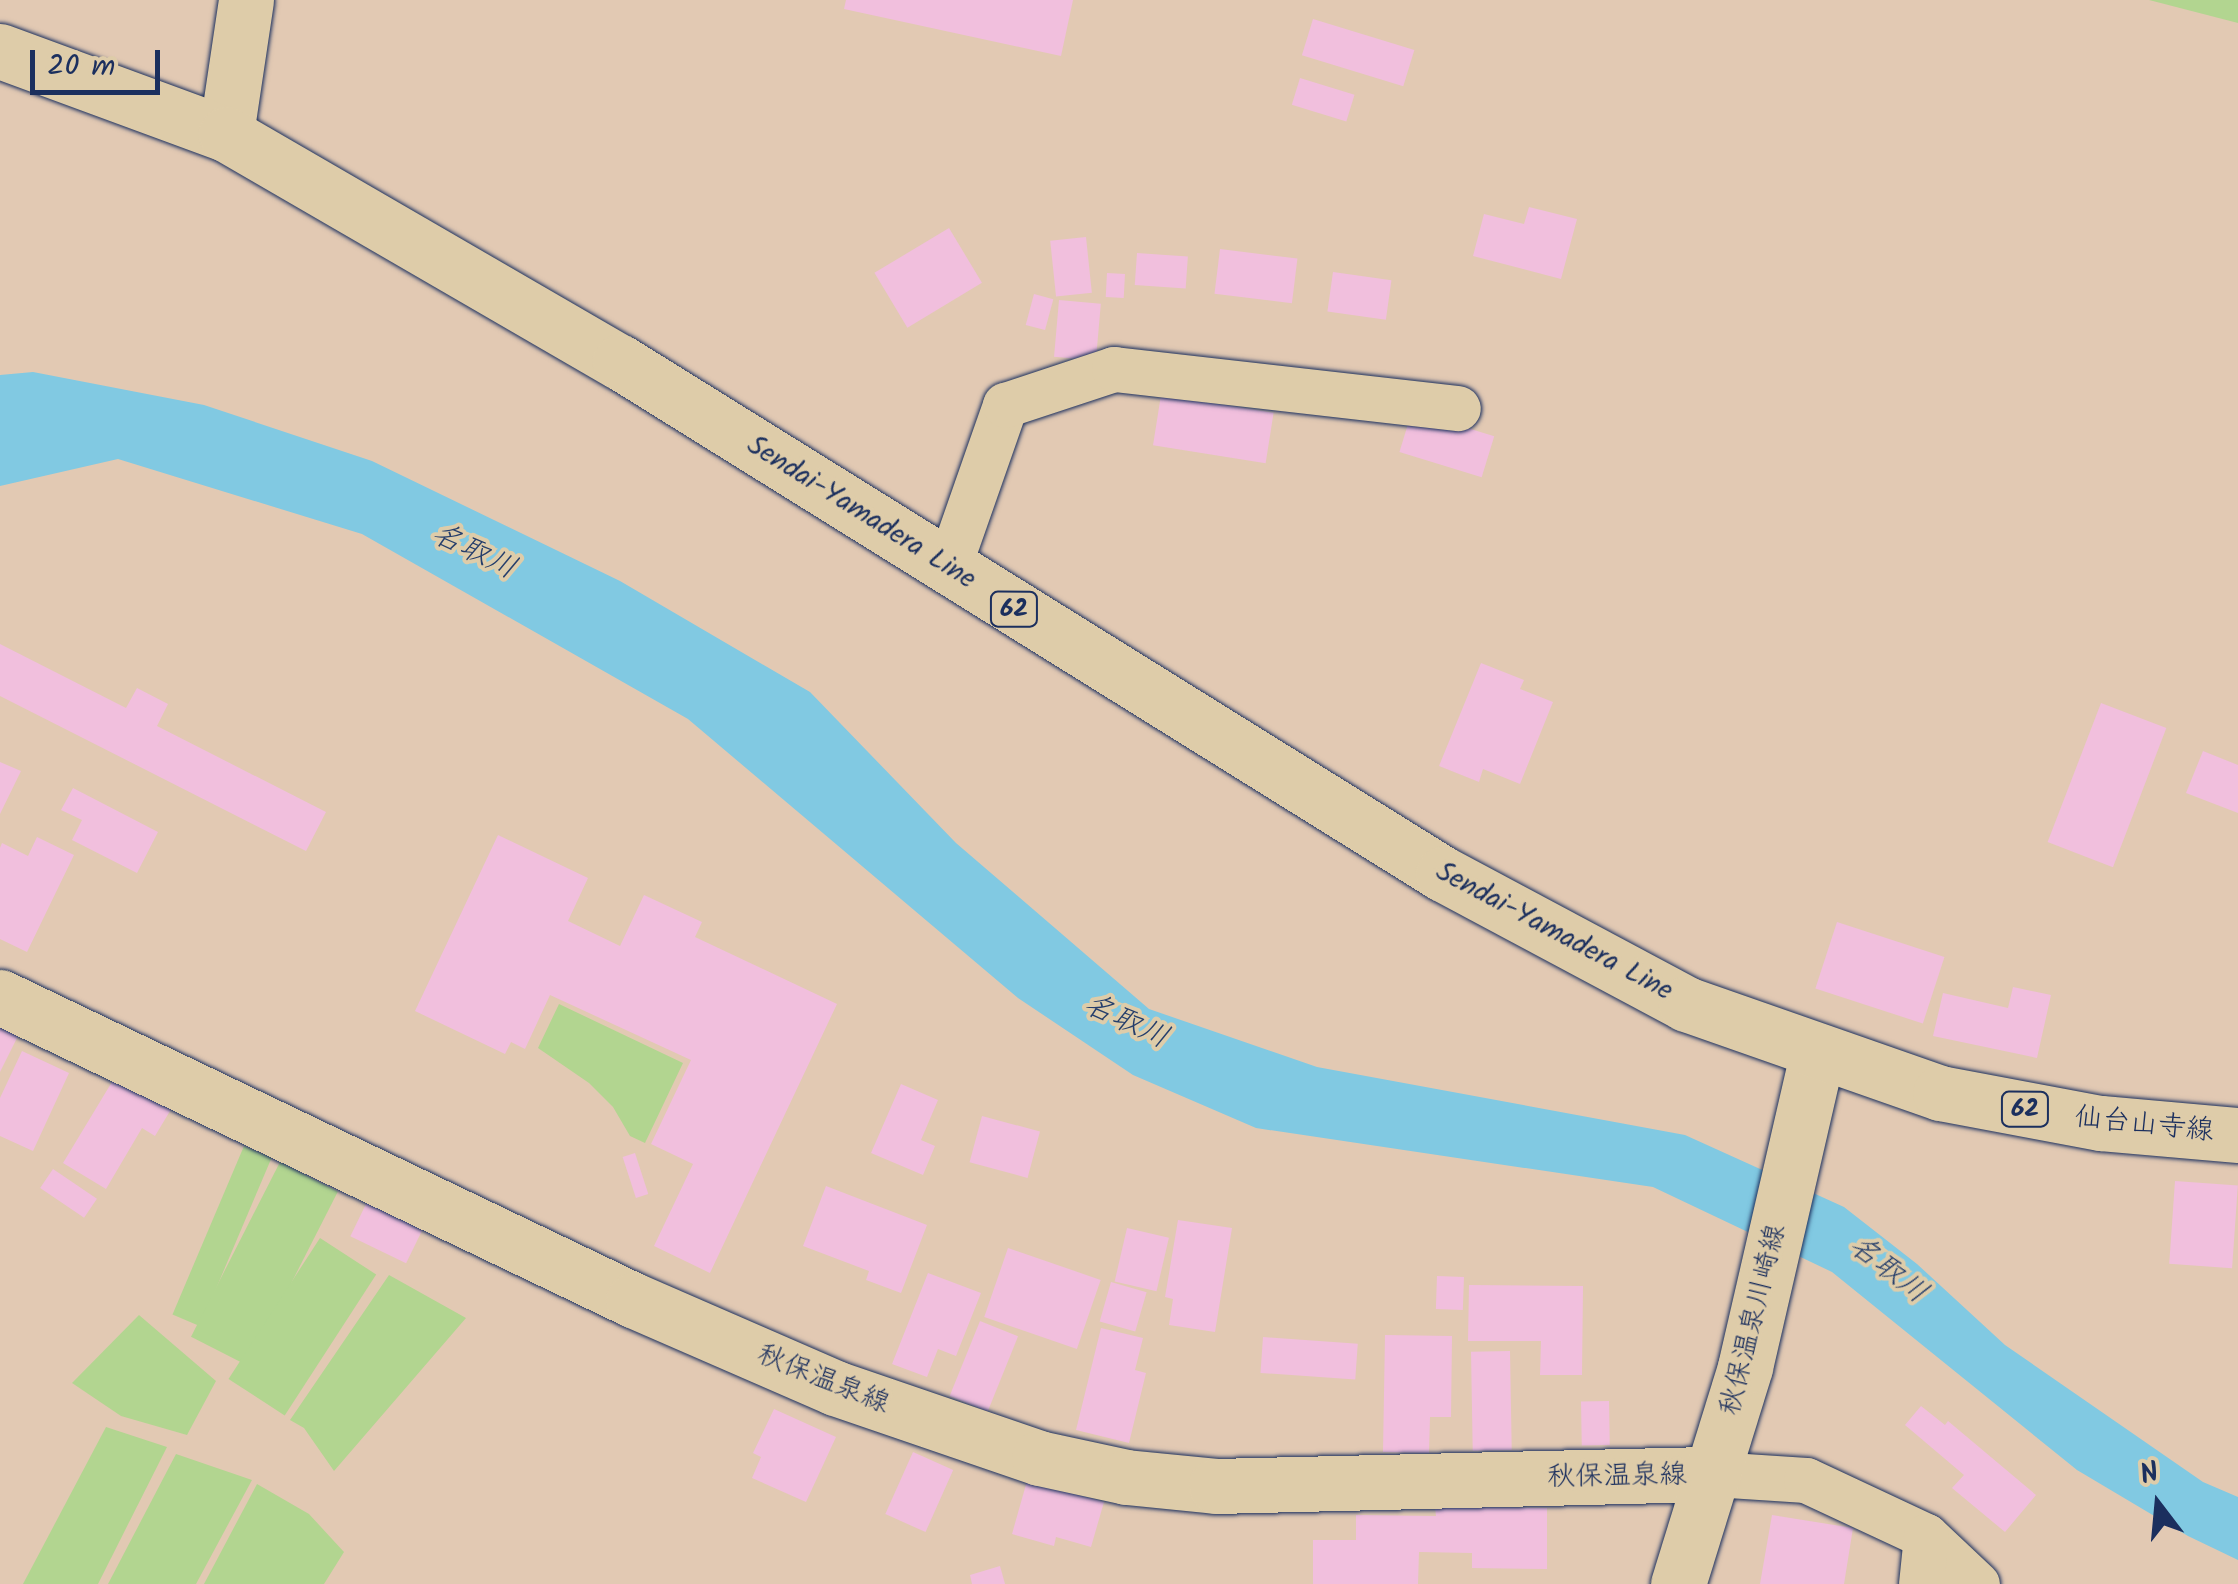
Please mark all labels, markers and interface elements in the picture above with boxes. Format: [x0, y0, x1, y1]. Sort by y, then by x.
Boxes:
scale bar [35, 30, 165, 92]
text: 20 m [47, 43, 115, 91]
street label: Sendai-Yamadera Line [740, 429, 982, 597]
water label: 名取川 [426, 516, 522, 588]
road number: 62 [989, 589, 1039, 629]
street label: Sendai-Yamadera Line [1430, 855, 1678, 1009]
water label: 名取川 [1078, 987, 1174, 1057]
road number: 62 [2000, 1089, 2050, 1129]
street label: 仙台山寺線 [2073, 1101, 2215, 1149]
street label: 秋保温泉川崎線 [1714, 1221, 1794, 1419]
water label: 名取川 [1841, 1228, 1935, 1312]
street label: 秋保温泉線 [752, 1338, 894, 1422]
text: N [2135, 1451, 2164, 1499]
north arrow [2108, 1454, 2208, 1554]
street label: 秋保温泉線 [1547, 1459, 1687, 1495]

